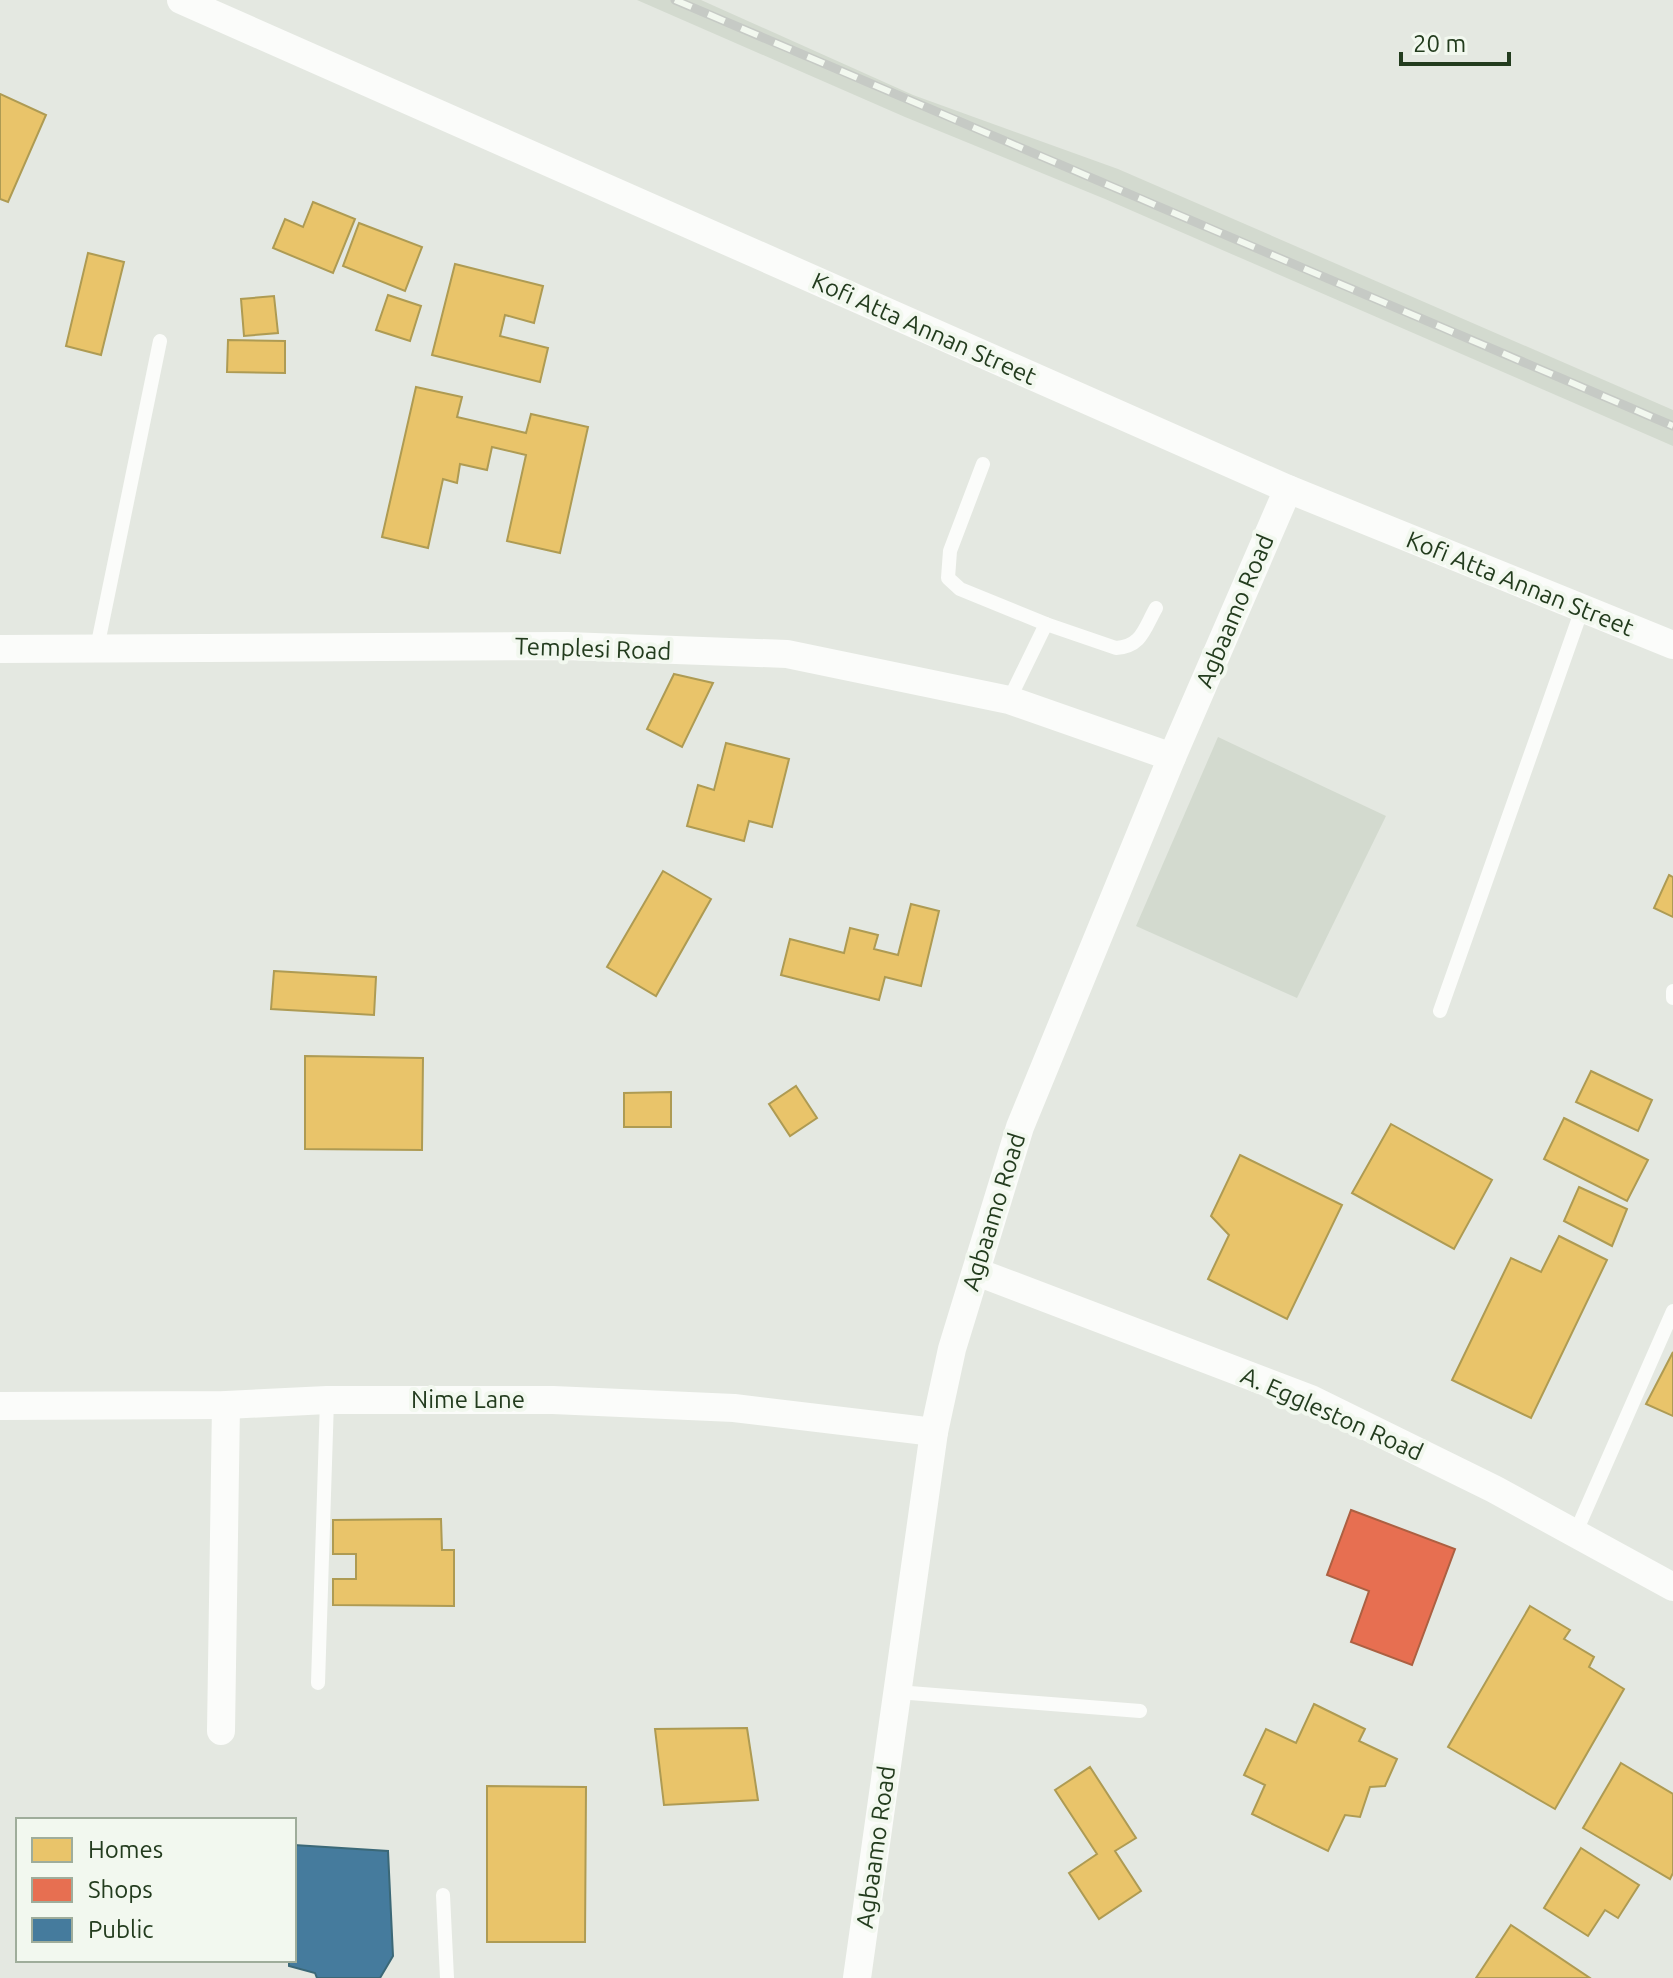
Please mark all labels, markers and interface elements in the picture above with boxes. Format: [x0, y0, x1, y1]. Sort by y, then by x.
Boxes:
scale bar [1401, 16, 1509, 66]
text: 20 m [1413, 30, 1466, 57]
street label: Kofi Atta Annan Street [808, 267, 1041, 390]
street label: Kofi Atta Annan Street [1403, 526, 1638, 642]
street label: Agbaamo Road [1190, 530, 1279, 691]
street label: Templesi Road [514, 632, 672, 665]
street label: Agbaamo Road [957, 1130, 1030, 1294]
street label: A. Eggleston Road [1237, 1361, 1427, 1466]
street label: Nime Lane [411, 1386, 525, 1413]
street label: Agbaamo Road [851, 1764, 900, 1930]
legend [16, 1818, 296, 1962]
text: Homes [88, 1836, 163, 1863]
text: Shops [88, 1876, 153, 1903]
text: Public [88, 1916, 153, 1943]

